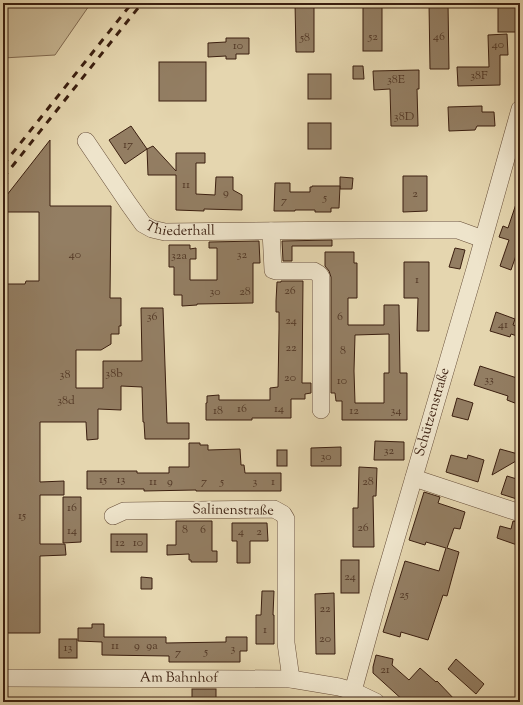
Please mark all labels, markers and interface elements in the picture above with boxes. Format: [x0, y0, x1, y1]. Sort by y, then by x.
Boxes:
house number: 52 [367, 28, 378, 46]
house number: 46 [433, 28, 445, 46]
house number: 58 [299, 29, 310, 47]
house number: 40 [492, 36, 504, 54]
house number: 10 [233, 37, 243, 55]
house number: 38F [470, 67, 488, 85]
house number: 38E [387, 71, 406, 89]
house number: 38D [394, 108, 414, 126]
house number: 17 [123, 136, 133, 154]
house number: 11 [182, 176, 190, 194]
house number: 9 [223, 184, 229, 202]
house number: 2 [412, 185, 418, 203]
house number: 5 [322, 189, 327, 207]
house number: 7 [281, 192, 287, 210]
street label: Thiederhall [141, 217, 215, 242]
house number: 40 [69, 246, 81, 264]
house number: 32 [237, 246, 248, 264]
house number: 32a [171, 247, 187, 265]
house number: 1 [415, 271, 419, 289]
house number: 26 [284, 282, 296, 300]
house number: 30 [209, 283, 221, 301]
house number: 28 [239, 283, 251, 301]
house number: 36 [147, 308, 157, 326]
house number: 6 [337, 308, 343, 326]
house number: 24 [285, 312, 297, 330]
house number: 41 [498, 316, 508, 334]
house number: 22 [285, 339, 297, 357]
house number: 8 [340, 342, 346, 360]
house number: 38b [105, 365, 123, 383]
street label: Schützenstraße [411, 365, 455, 459]
house number: 38 [60, 366, 70, 384]
house number: 20 [284, 369, 296, 387]
house number: 33 [484, 371, 494, 389]
house number: 10 [337, 372, 347, 390]
house number: 38d [57, 392, 75, 410]
house number: 16 [237, 400, 247, 418]
house number: 14 [274, 400, 284, 418]
house number: 18 [213, 402, 223, 420]
house number: 12 [349, 402, 359, 420]
house number: 34 [391, 402, 401, 420]
house number: 32 [384, 442, 395, 460]
house number: 30 [320, 448, 332, 466]
house number: 15 [99, 471, 107, 489]
house number: 13 [117, 471, 126, 489]
house number: 11 [149, 473, 157, 491]
house number: 9 [167, 473, 173, 491]
house number: 7 [201, 473, 207, 491]
house number: 5 [219, 473, 224, 491]
house number: 3 [253, 473, 258, 491]
house number: 1 [271, 473, 275, 491]
house number: 28 [362, 473, 374, 491]
house number: 16 [67, 499, 77, 517]
street label: Salinenstraße [192, 500, 274, 522]
house number: 15 [18, 507, 26, 525]
house number: 26 [357, 519, 369, 537]
house number: 8 [182, 521, 188, 539]
house number: 6 [200, 521, 206, 539]
house number: 14 [67, 522, 77, 540]
house number: 4 [238, 523, 244, 541]
house number: 2 [256, 523, 262, 541]
house number: 12 [115, 534, 125, 552]
house number: 10 [133, 534, 143, 552]
house number: 24 [344, 568, 356, 586]
house number: 25 [399, 586, 409, 604]
house number: 22 [319, 600, 331, 618]
house number: 1 [263, 621, 267, 639]
house number: 20 [319, 630, 331, 648]
house number: 11 [111, 637, 119, 655]
house number: 9 [134, 637, 140, 655]
house number: 9a [146, 637, 158, 655]
house number: 13 [64, 639, 73, 657]
house number: 3 [231, 640, 236, 658]
house number: 5 [203, 643, 208, 661]
house number: 7 [175, 644, 181, 662]
house number: 21 [380, 661, 390, 679]
street label: Am Bahnhof [140, 668, 219, 689]

